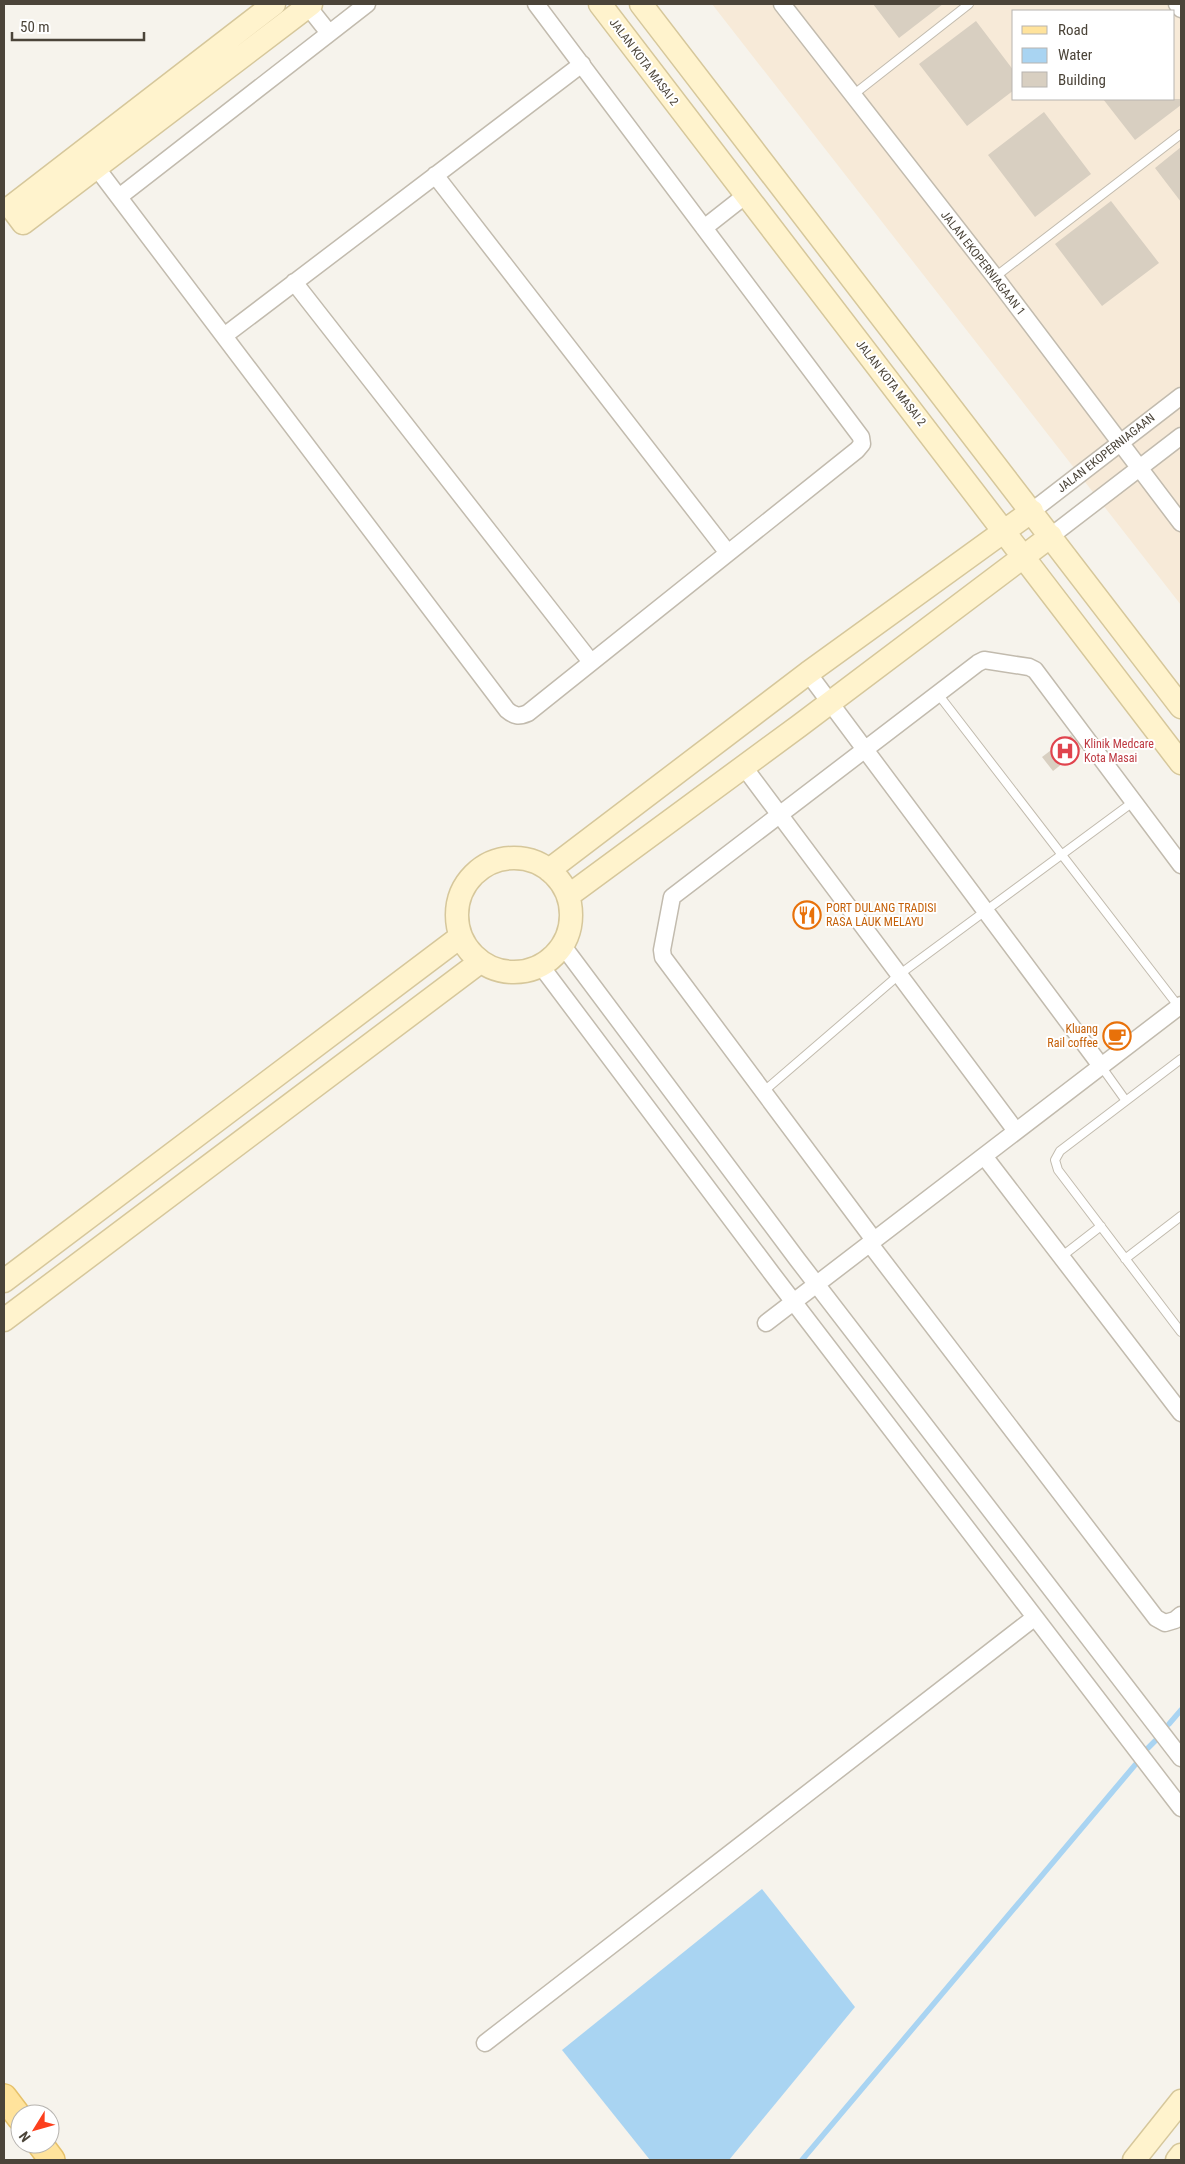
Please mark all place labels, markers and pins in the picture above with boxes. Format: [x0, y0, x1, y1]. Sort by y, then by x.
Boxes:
hospital icon: Klinik Medcare Kota Masai [1050, 736, 1080, 766]
place label: Klinik Medcare Kota Masai [1084, 737, 1154, 765]
restaurant icon: PORT DULANG TRADISI RASA LAUK MELAYU [792, 900, 822, 930]
place label: PORT DULANG TRADISI RASA LAUK MELAYU [826, 901, 937, 929]
cafe icon: Kluang Rail coffee [1102, 1021, 1132, 1051]
place label: Kluang Rail coffee [1047, 1022, 1098, 1050]

